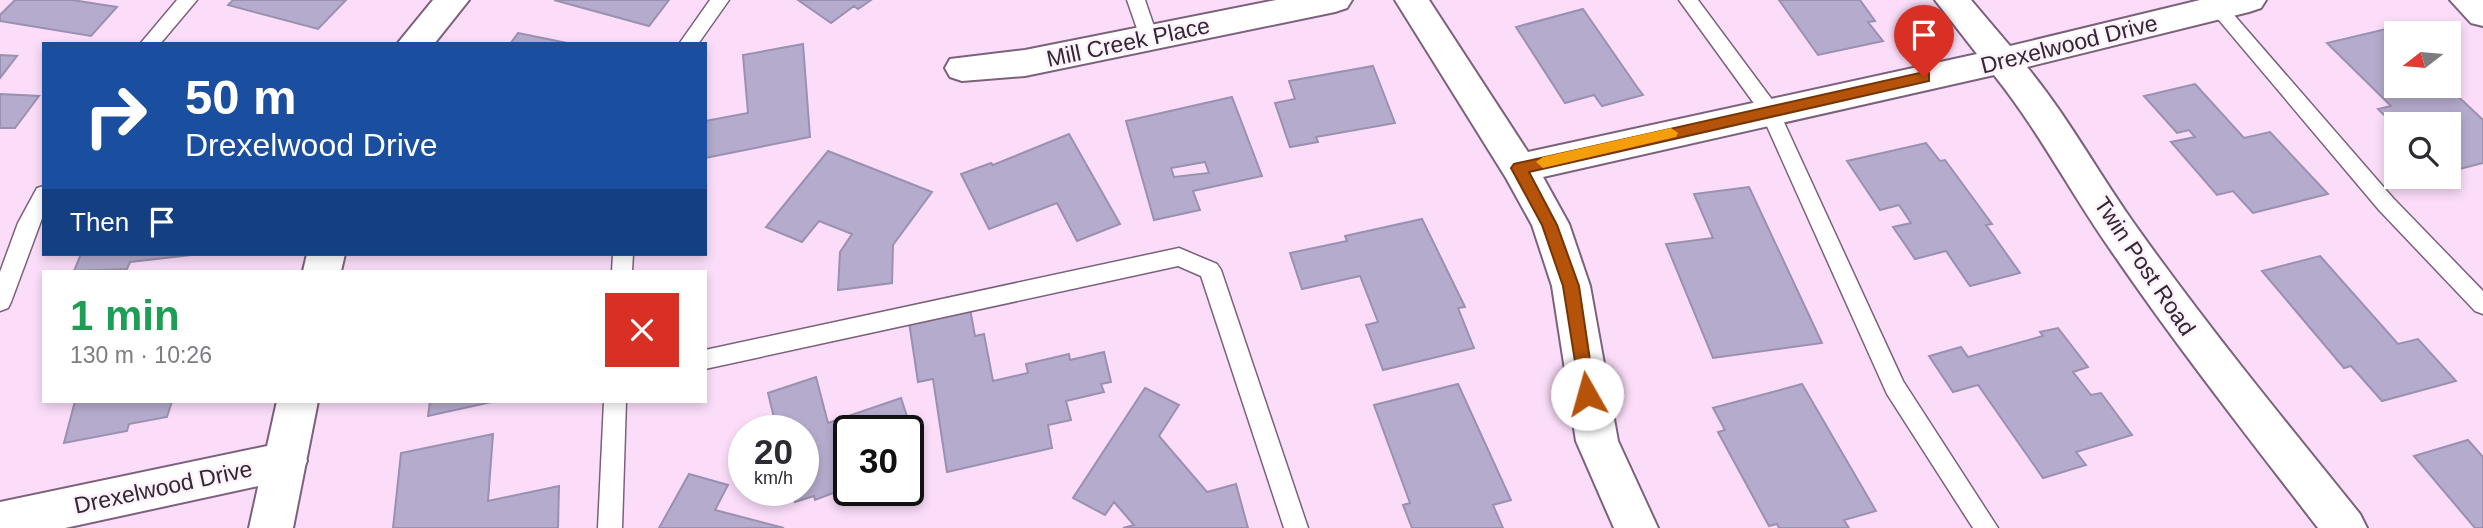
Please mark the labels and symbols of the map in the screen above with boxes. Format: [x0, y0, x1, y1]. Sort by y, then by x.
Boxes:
pin [1894, 5, 1954, 77]
street label: Drexelwood Drive [1978, 9, 2160, 79]
street label: Mill Creek Place [1044, 12, 1212, 72]
north arrow [2384, 21, 2460, 98]
street label: Twin Post Road [2089, 192, 2201, 340]
position arrow [1550, 357, 1624, 431]
speed limit sign: 30 [833, 415, 924, 506]
street label: Drexelwood Drive [72, 455, 254, 519]

